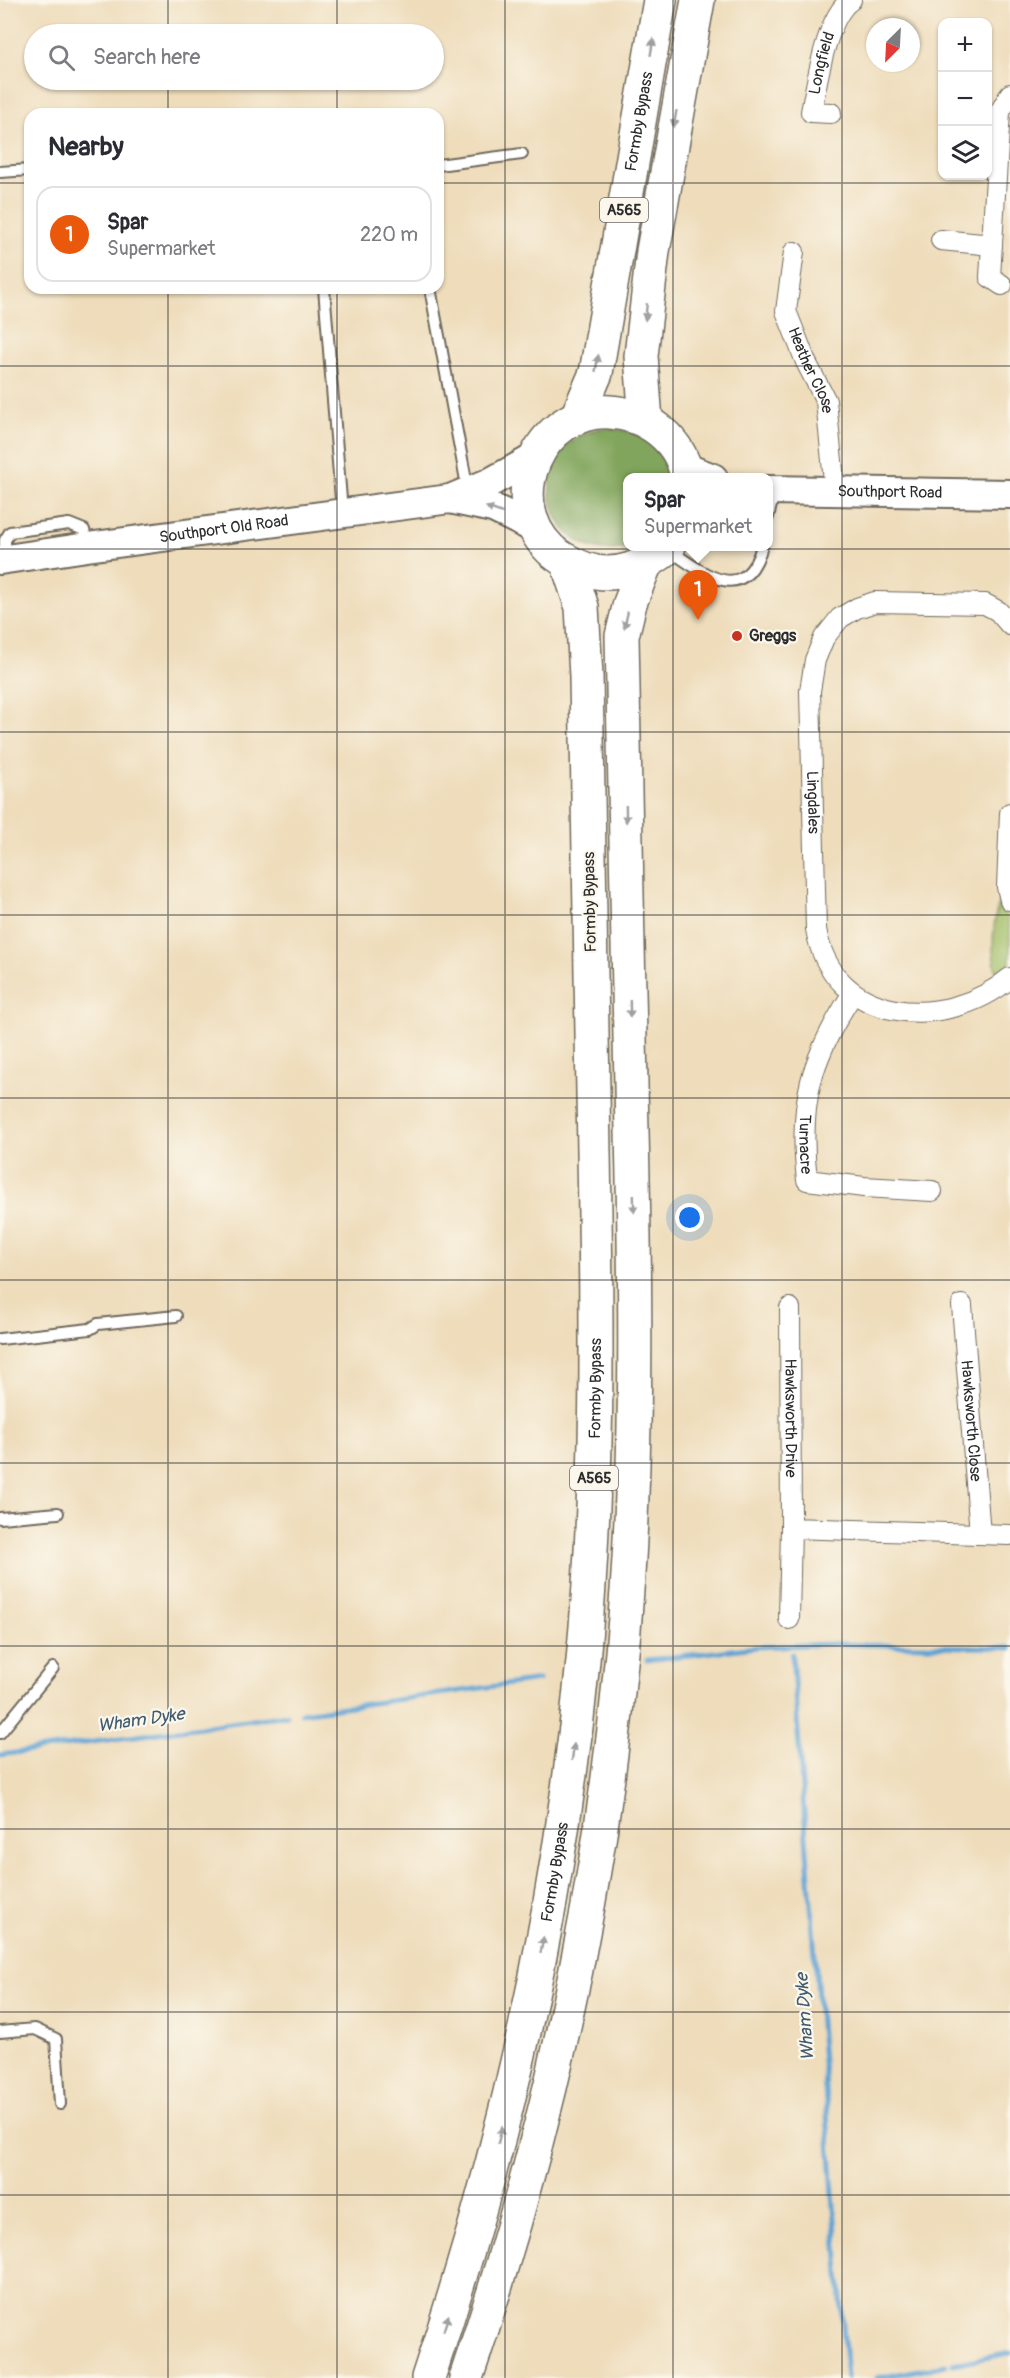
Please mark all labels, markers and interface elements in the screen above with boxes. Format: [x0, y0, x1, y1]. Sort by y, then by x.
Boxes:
north arrow [866, 18, 920, 72]
map controls [938, 18, 992, 180]
button: + [938, 18, 992, 72]
search box [24, 24, 444, 90]
street label: Longfield [805, 29, 839, 96]
one-way arrow [647, 37, 656, 56]
icon: search [45, 41, 78, 74]
text: Search here [93, 43, 200, 71]
street label: Formby Bypass [621, 70, 658, 173]
button: − [938, 72, 992, 126]
one-way arrow [671, 110, 680, 129]
button: layers [938, 126, 992, 180]
text: Nearby [48, 131, 124, 163]
road number: A565 [600, 198, 648, 222]
text: Spar [107, 208, 148, 236]
text: 1 [66, 222, 73, 247]
text: 220 m [360, 222, 418, 247]
text: Supermarket [107, 236, 216, 261]
one-way arrow [641, 303, 651, 322]
street label: Heather Close [783, 324, 837, 414]
one-way arrow [593, 353, 602, 372]
popup [623, 473, 773, 551]
street label: Southport Road [837, 481, 943, 503]
text: Spar [644, 486, 685, 514]
one-way arrow [485, 505, 503, 514]
street label: Southport Old Road [158, 510, 290, 547]
text: Supermarket [644, 514, 752, 539]
pin: 1 [678, 570, 718, 620]
one-way arrow [620, 611, 630, 629]
place label: Greggs [749, 626, 797, 646]
marker: Greggs [730, 629, 744, 643]
street label: Lingdales [802, 771, 824, 834]
one-way arrow [621, 805, 630, 824]
street label: Formby Bypass [579, 851, 601, 953]
one-way arrow [625, 1000, 635, 1019]
street label: Turnacre [794, 1114, 816, 1175]
one-way arrow [629, 1195, 639, 1214]
your location [675, 1203, 704, 1232]
street label: Formby Bypass [585, 1338, 606, 1439]
street label: Hawksworth Drive [780, 1358, 801, 1478]
street label: Hawksworth Close [956, 1359, 986, 1482]
road number: A565 [570, 1466, 618, 1490]
water label: Wham Dyke [96, 1702, 188, 1737]
one-way arrow [568, 1743, 578, 1762]
street label: Formby Bypass [537, 1821, 573, 1924]
one-way arrow [538, 1935, 547, 1954]
water label: Wham Dyke [790, 1970, 820, 2061]
one-way arrow [496, 2126, 506, 2144]
one-way arrow [442, 2313, 451, 2331]

